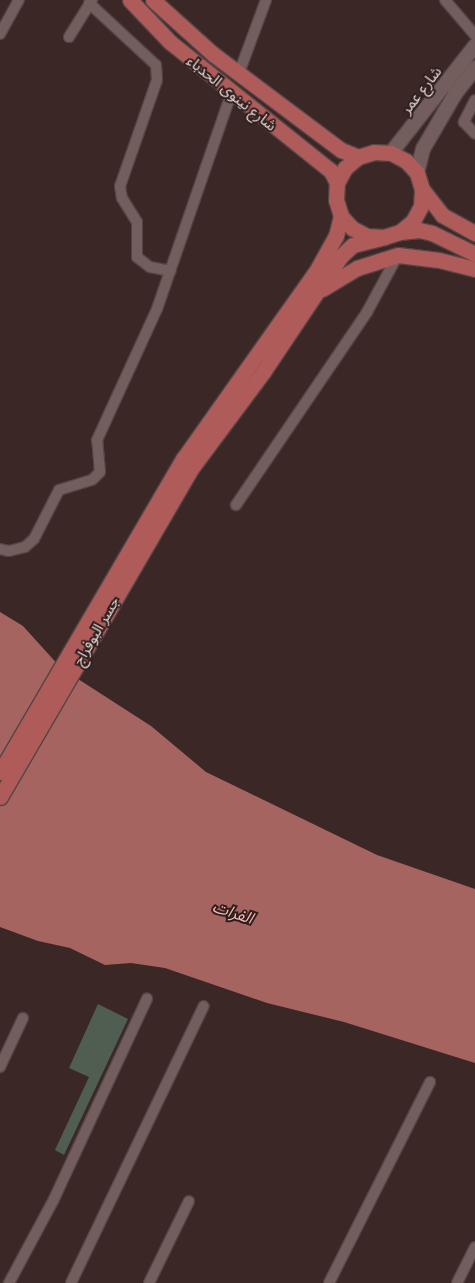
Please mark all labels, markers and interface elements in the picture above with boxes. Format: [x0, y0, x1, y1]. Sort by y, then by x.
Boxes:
street label: شارع نينوى الحدباء [184, 51, 280, 135]
street label: شارع عمر [397, 63, 445, 117]
street label: جسر البوفراج [69, 593, 123, 669]
water label: الفرات [210, 896, 256, 928]

